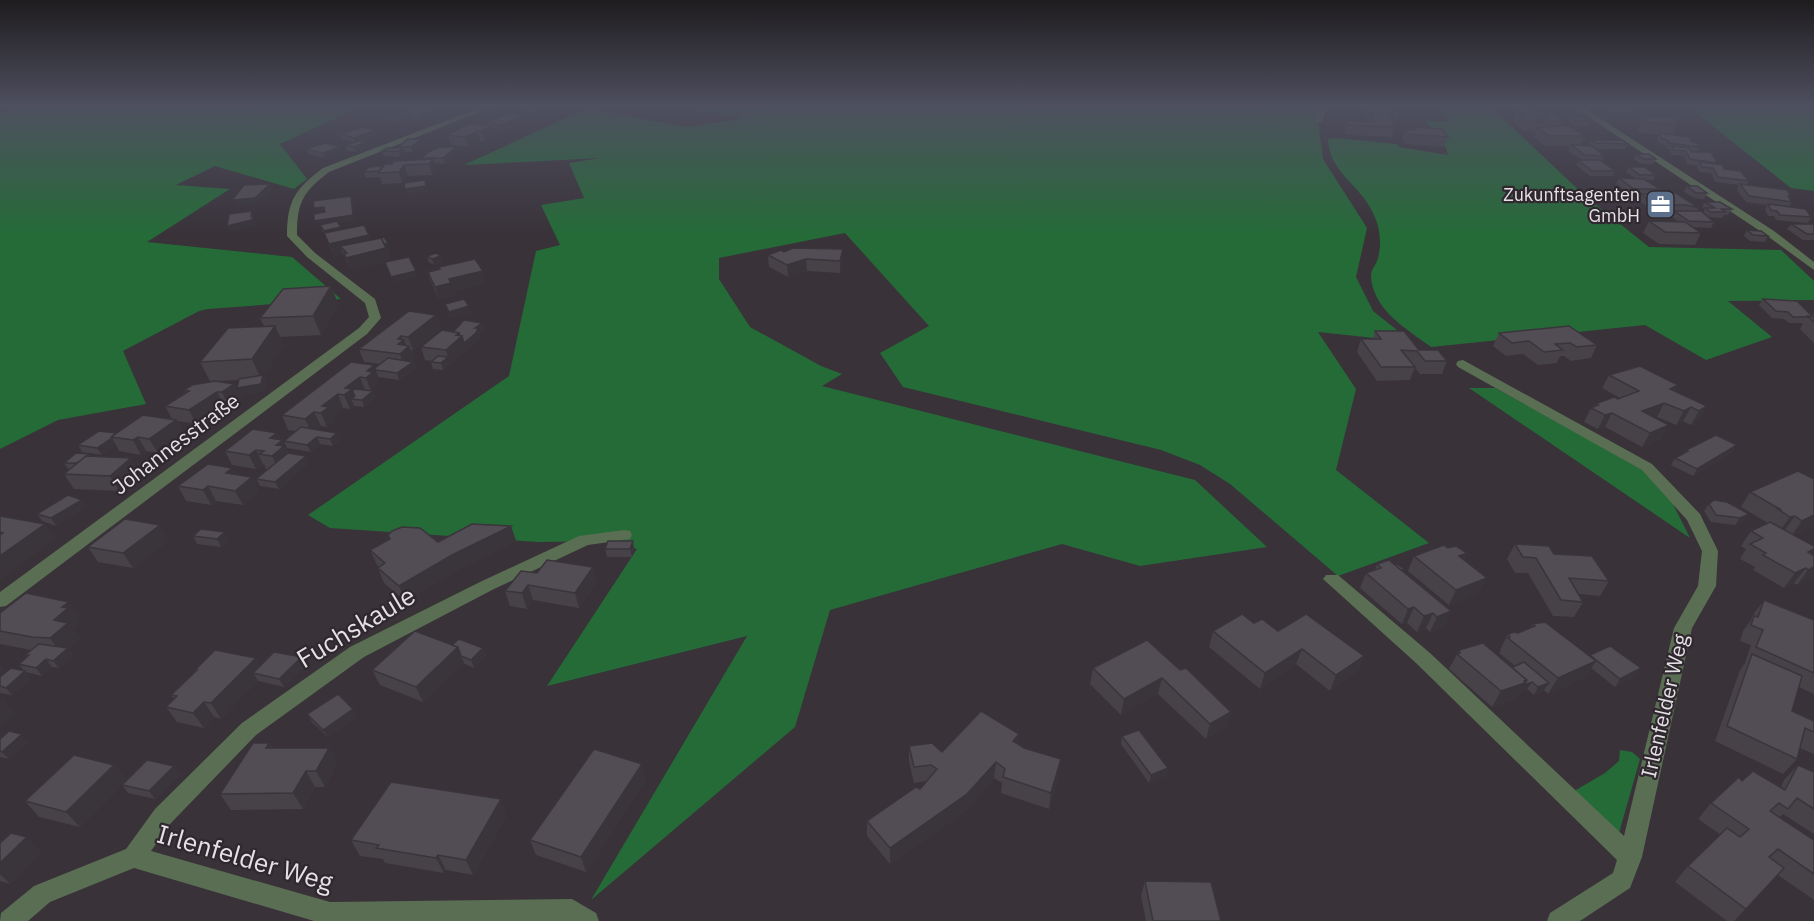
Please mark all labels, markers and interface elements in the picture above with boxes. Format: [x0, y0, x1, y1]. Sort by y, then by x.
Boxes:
place label: Zukunftsagenten GmbH [1503, 183, 1640, 227]
office icon: Zukunftsagenten GmbH [1645, 189, 1677, 221]
street label: Johannesstraße [106, 386, 245, 500]
street label: Fuchskaule [290, 577, 421, 675]
street label: Irlenfelder Weg [1634, 631, 1694, 780]
street label: Irlenfelder Weg [153, 816, 337, 898]

